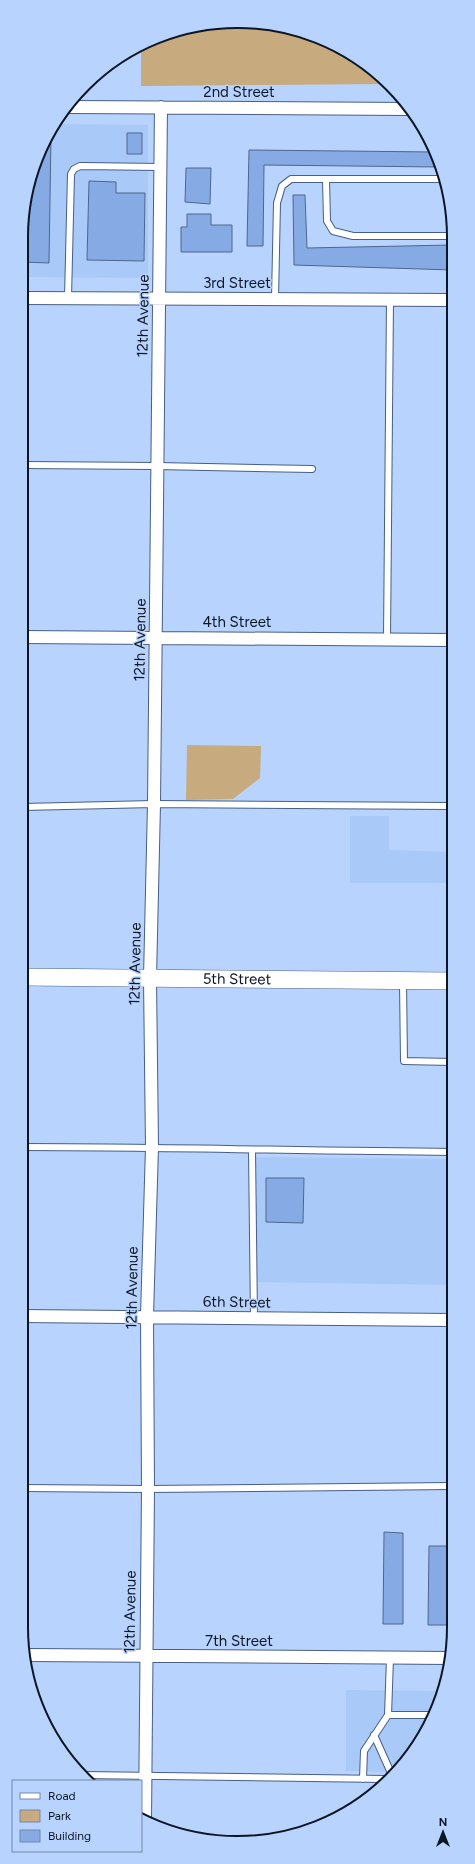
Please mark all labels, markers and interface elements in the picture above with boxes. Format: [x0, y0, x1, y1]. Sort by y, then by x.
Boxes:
street label: 2nd Street [203, 83, 275, 101]
street label: 12th Avenue [133, 274, 153, 358]
street label: 3rd Street [203, 274, 271, 292]
street label: 12th Avenue [130, 598, 150, 682]
street label: 4th Street [202, 613, 272, 631]
street label: 12th Avenue [125, 922, 145, 1006]
street label: 5th Street [203, 970, 272, 988]
street label: 12th Avenue [122, 1246, 142, 1330]
street label: 6th Street [203, 1292, 272, 1312]
street label: 12th Avenue [120, 1570, 140, 1654]
street label: 7th Street [205, 1632, 273, 1650]
legend [12, 1780, 142, 1852]
text: Road [48, 1789, 76, 1803]
text: Park [48, 1809, 71, 1823]
north arrow [423, 1812, 463, 1852]
text: N [439, 1816, 447, 1829]
text: Building [48, 1829, 91, 1843]

